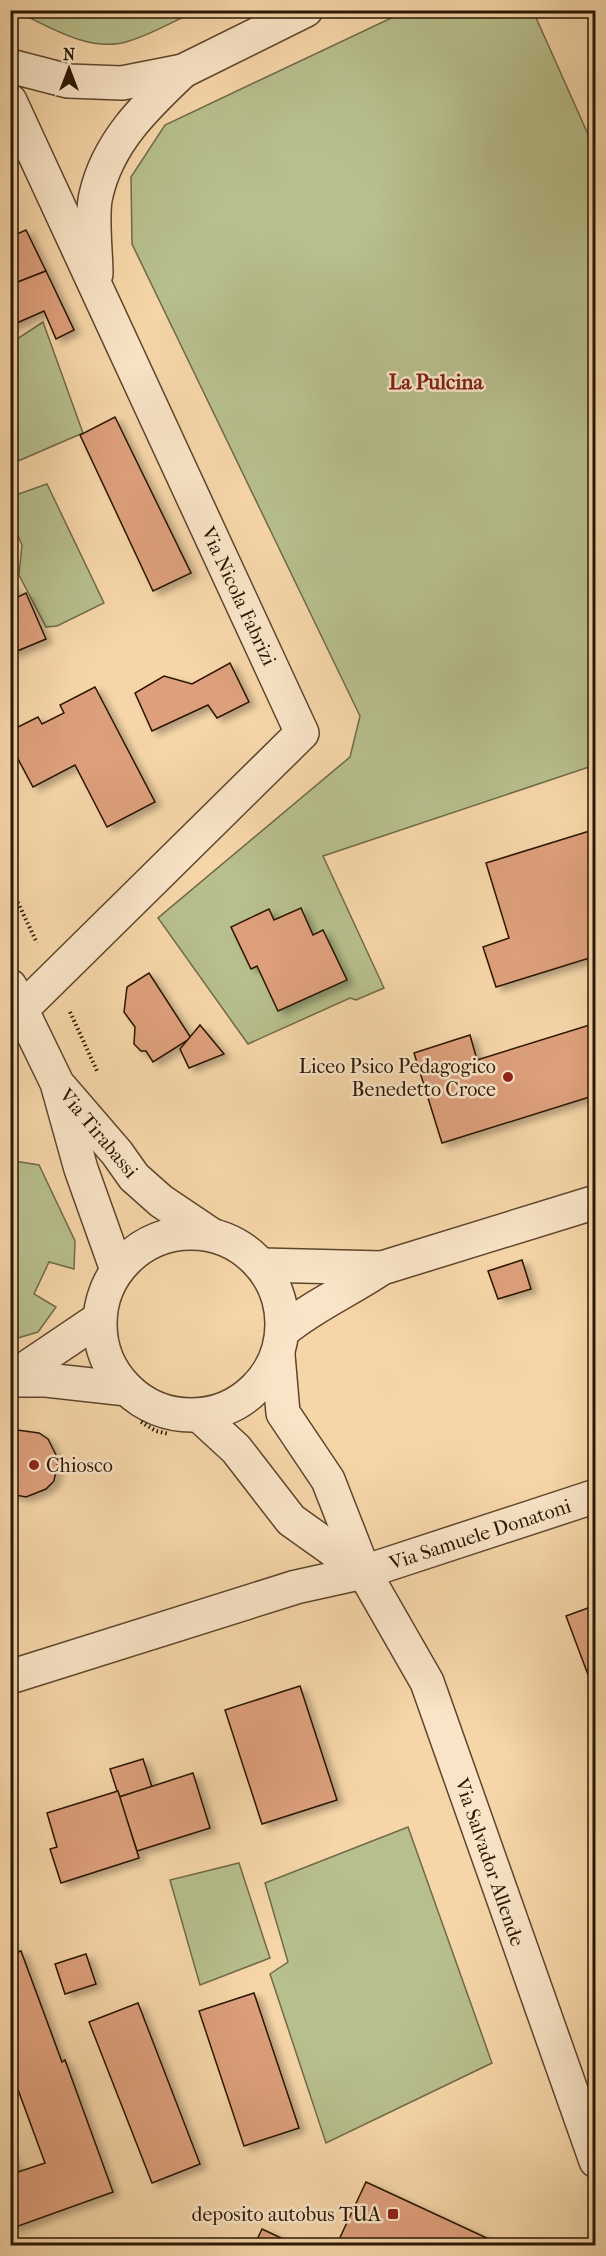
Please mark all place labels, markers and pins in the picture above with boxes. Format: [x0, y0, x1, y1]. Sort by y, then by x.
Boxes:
place label: Liceo Psico Pedagogico Benedetto Croce [299, 1055, 496, 1101]
marker: Liceo Psico Pedagogico Benedetto Croce [501, 1070, 515, 1084]
place label: Chiosco [46, 1454, 113, 1477]
marker: Chiosco [27, 1458, 41, 1472]
place label: deposito autobus TUA [192, 2203, 382, 2226]
marker: deposito autobus TUA [386, 2207, 400, 2221]

